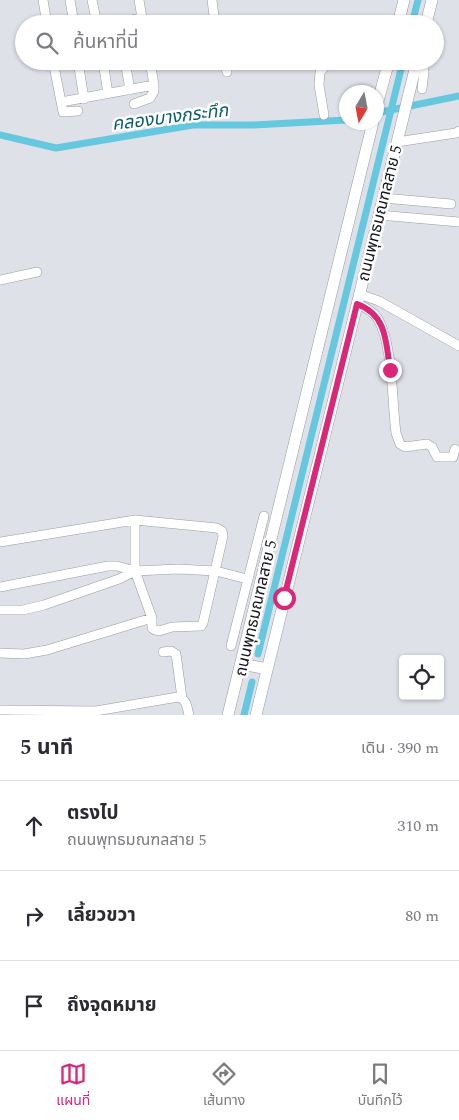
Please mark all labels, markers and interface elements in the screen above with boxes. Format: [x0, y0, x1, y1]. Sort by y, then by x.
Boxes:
search box [15, 15, 444, 70]
text: ค้นหาที่นี่ [73, 28, 138, 57]
icon: search [33, 29, 61, 57]
north arrow [339, 85, 384, 130]
water label: คลองบางกระทึก [111, 97, 231, 138]
street label: ถนนพุทธมณฑลสาย 5 [351, 143, 408, 284]
route end [379, 359, 402, 382]
street label: ถนนพุทธมณฑลสาย 5 [229, 538, 283, 679]
route start [273, 587, 296, 610]
map controls [399, 655, 444, 700]
button: locate [399, 655, 444, 700]
text: 5 นาที [20, 732, 73, 764]
text: เดิน · 390 m [361, 736, 439, 760]
text: ตรงไป [67, 799, 119, 828]
icon: ahead [20, 812, 48, 840]
text: 310 m [397, 814, 439, 838]
text: ถนนพุทธมณฑลสาย 5 [67, 828, 207, 852]
text: เลี้ยวขวา [67, 901, 136, 930]
icon: right [20, 902, 48, 930]
text: 80 m [405, 904, 439, 928]
text: ถึงจุดหมาย [67, 991, 157, 1020]
icon: arrive [20, 992, 48, 1020]
tab: แผนที่ [56, 1060, 90, 1111]
tab: เส้นทาง [203, 1060, 245, 1111]
tab: บันทึกไว้ [358, 1060, 403, 1111]

